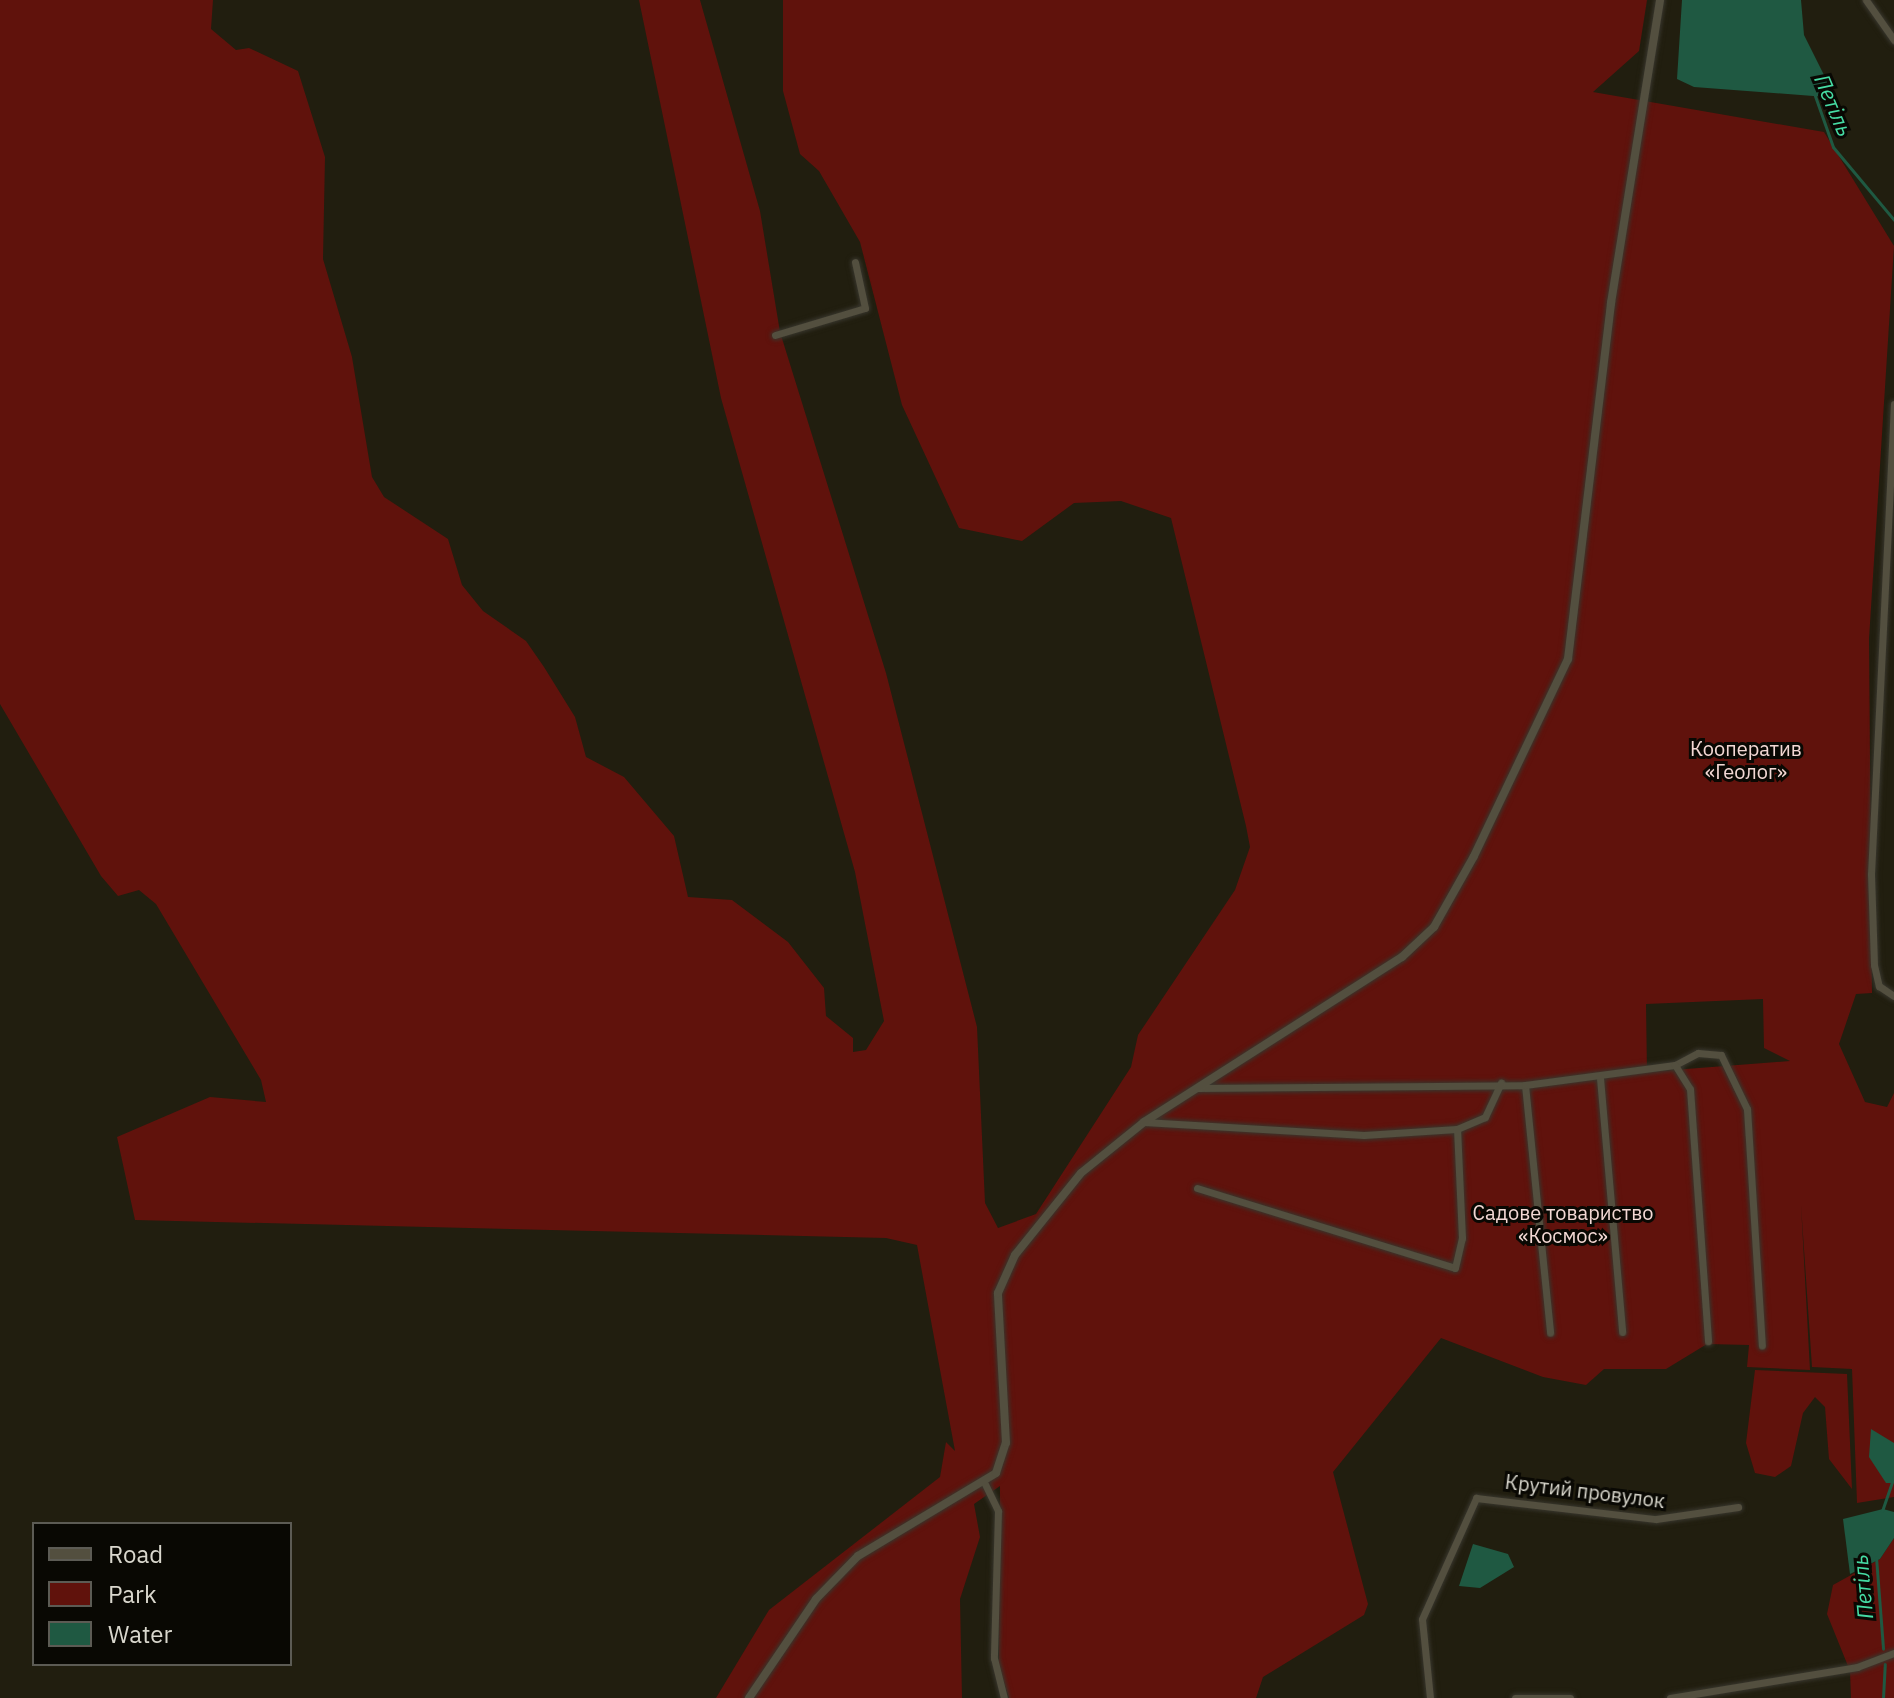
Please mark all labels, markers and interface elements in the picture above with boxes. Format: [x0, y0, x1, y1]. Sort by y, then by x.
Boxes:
water label: Петіль [1809, 70, 1859, 140]
park label: Кооператив «Геолог» [1690, 736, 1802, 783]
park label: Садове товариство «Космос» [1473, 1201, 1653, 1248]
street label: Крутий провулок [1504, 1469, 1666, 1513]
legend [32, 1522, 292, 1666]
text: Road [108, 1538, 163, 1570]
water label: Петіль [1846, 1554, 1878, 1620]
text: Park [108, 1578, 157, 1610]
text: Water [108, 1618, 172, 1650]

